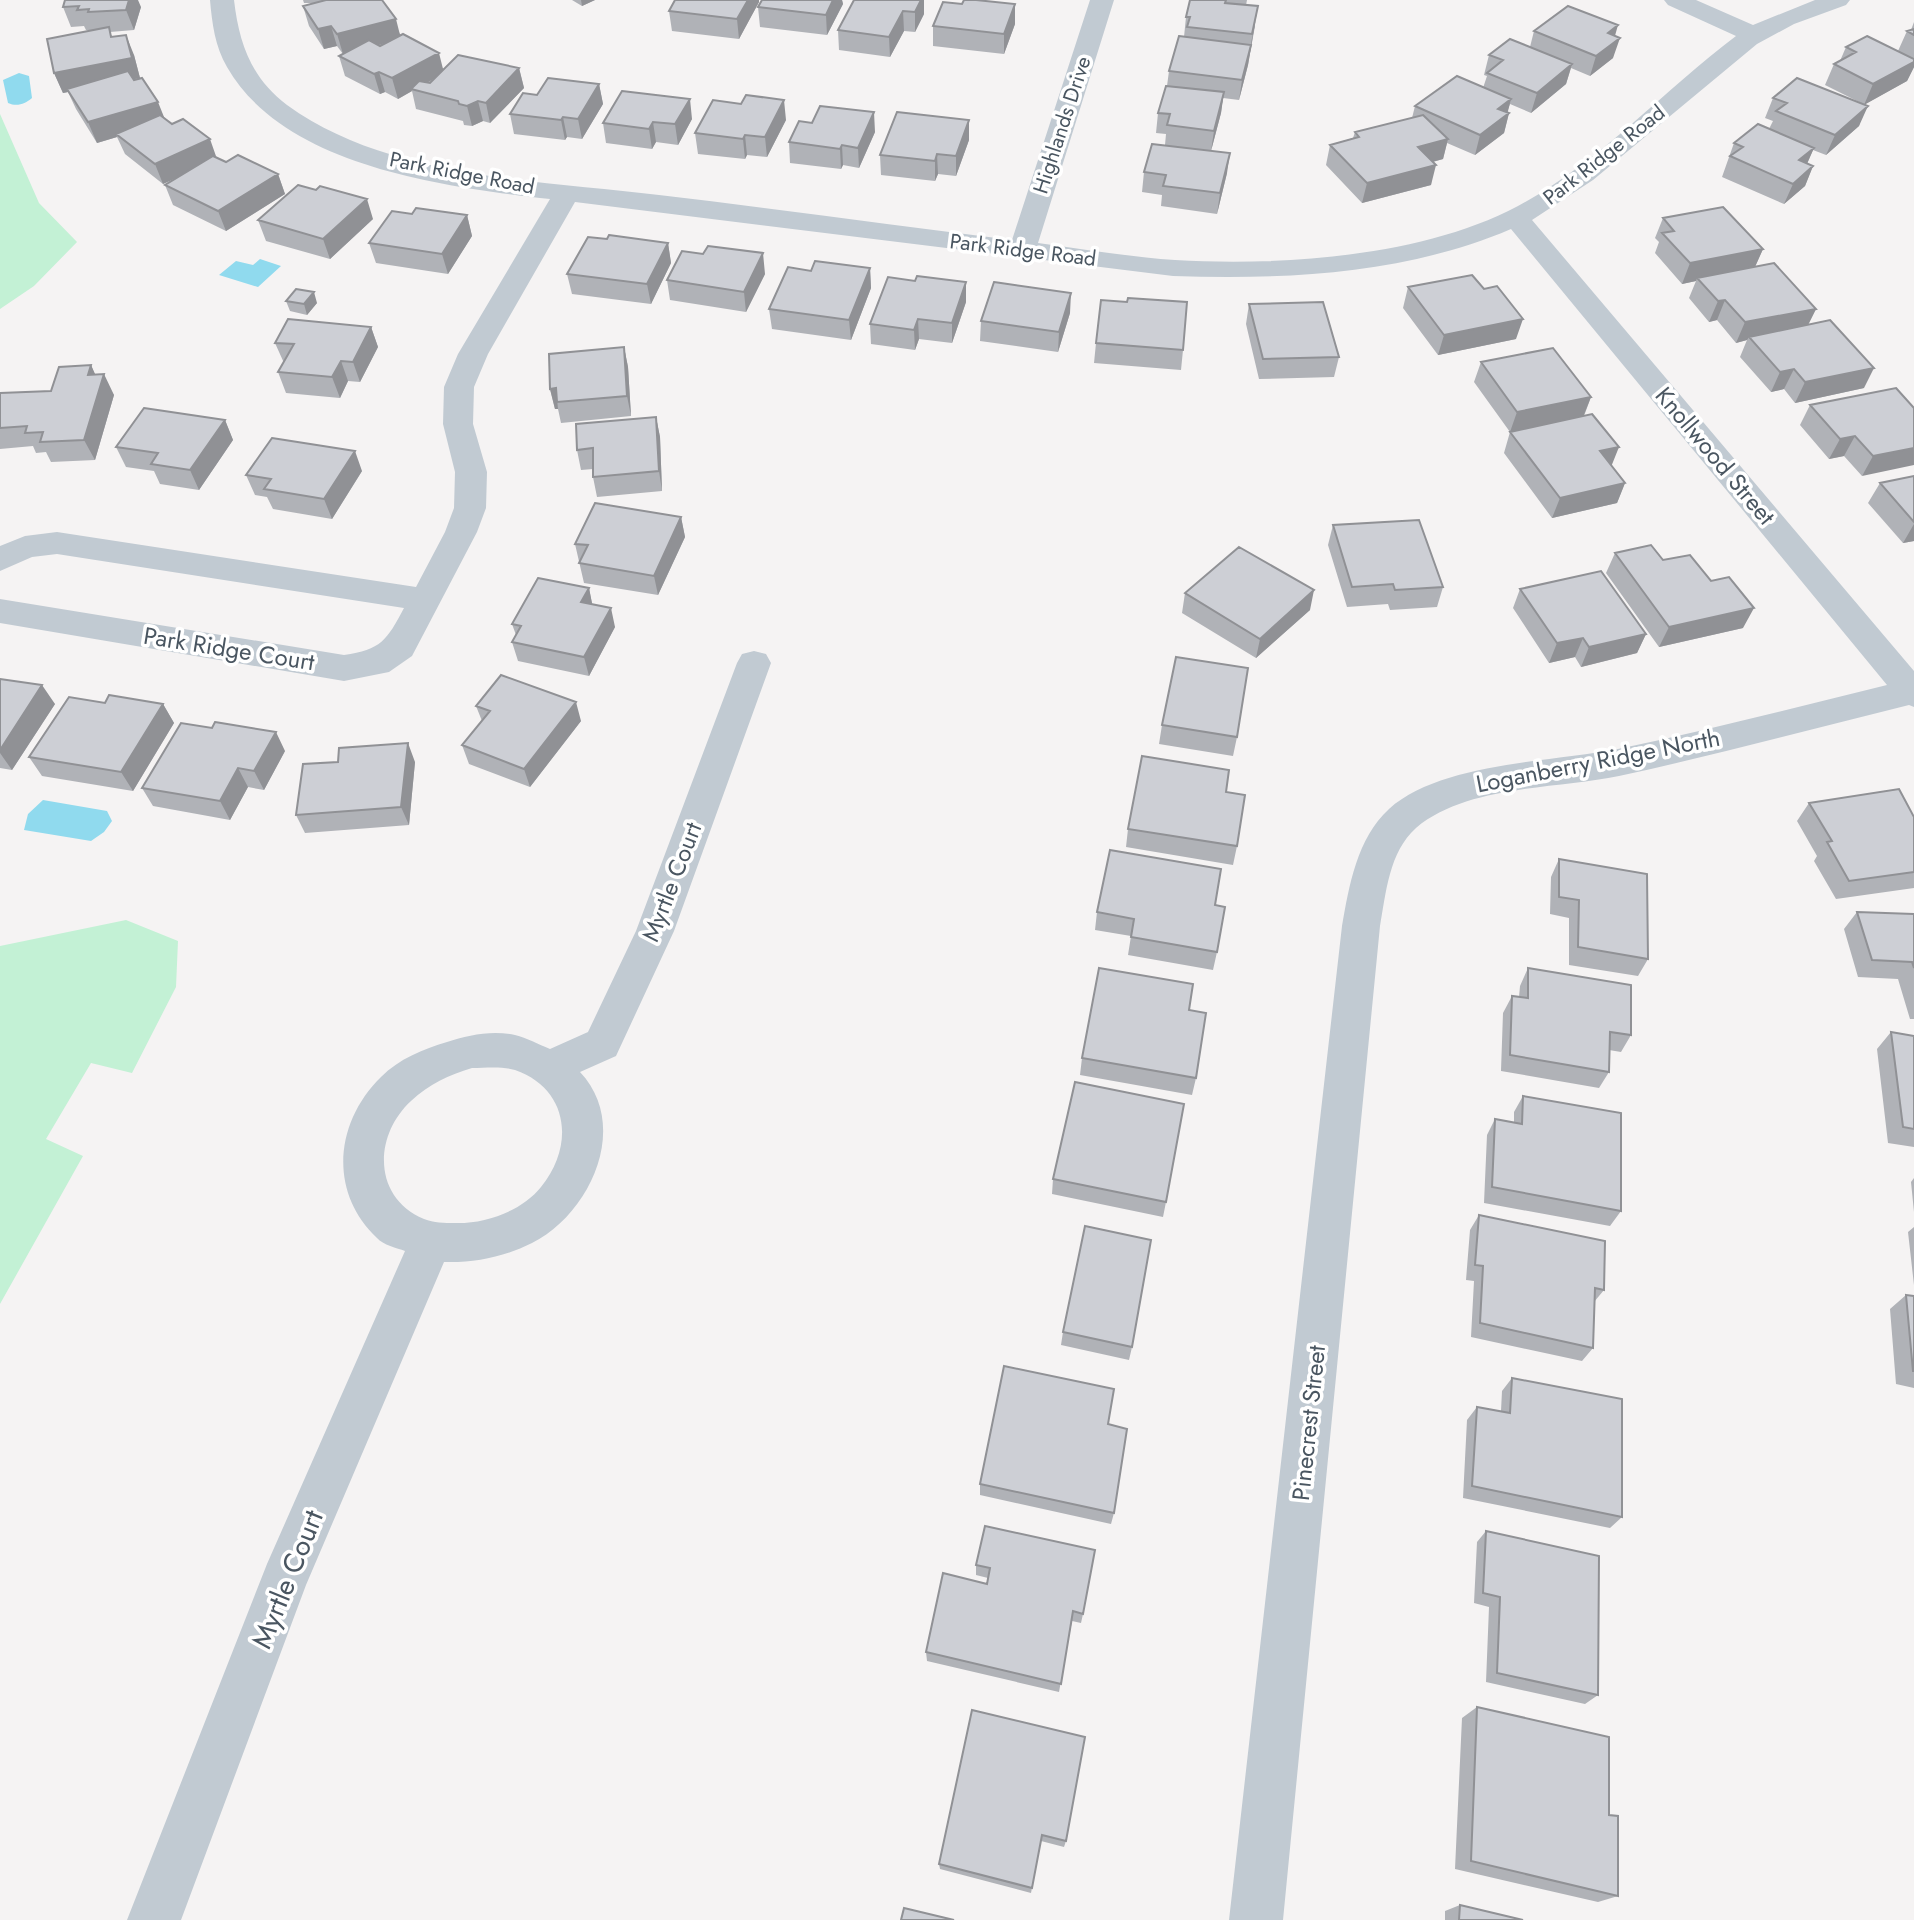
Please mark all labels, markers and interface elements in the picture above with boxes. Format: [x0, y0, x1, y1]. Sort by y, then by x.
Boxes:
street label: Highlands Drive [1026, 52, 1098, 198]
street label: Park Ridge Road [1537, 98, 1671, 212]
street label: Park Ridge Road [387, 144, 537, 202]
street label: Park Ridge Road [948, 226, 1098, 274]
street label: Knollwood Street [1647, 379, 1784, 532]
street label: Park Ridge Court [141, 618, 317, 679]
street label: Loganberry Ridge North [1473, 720, 1723, 801]
street label: Myrtle Court [633, 817, 710, 947]
street label: Pinecrest Street [1283, 1343, 1334, 1502]
street label: Myrtle Court [241, 1504, 334, 1655]

